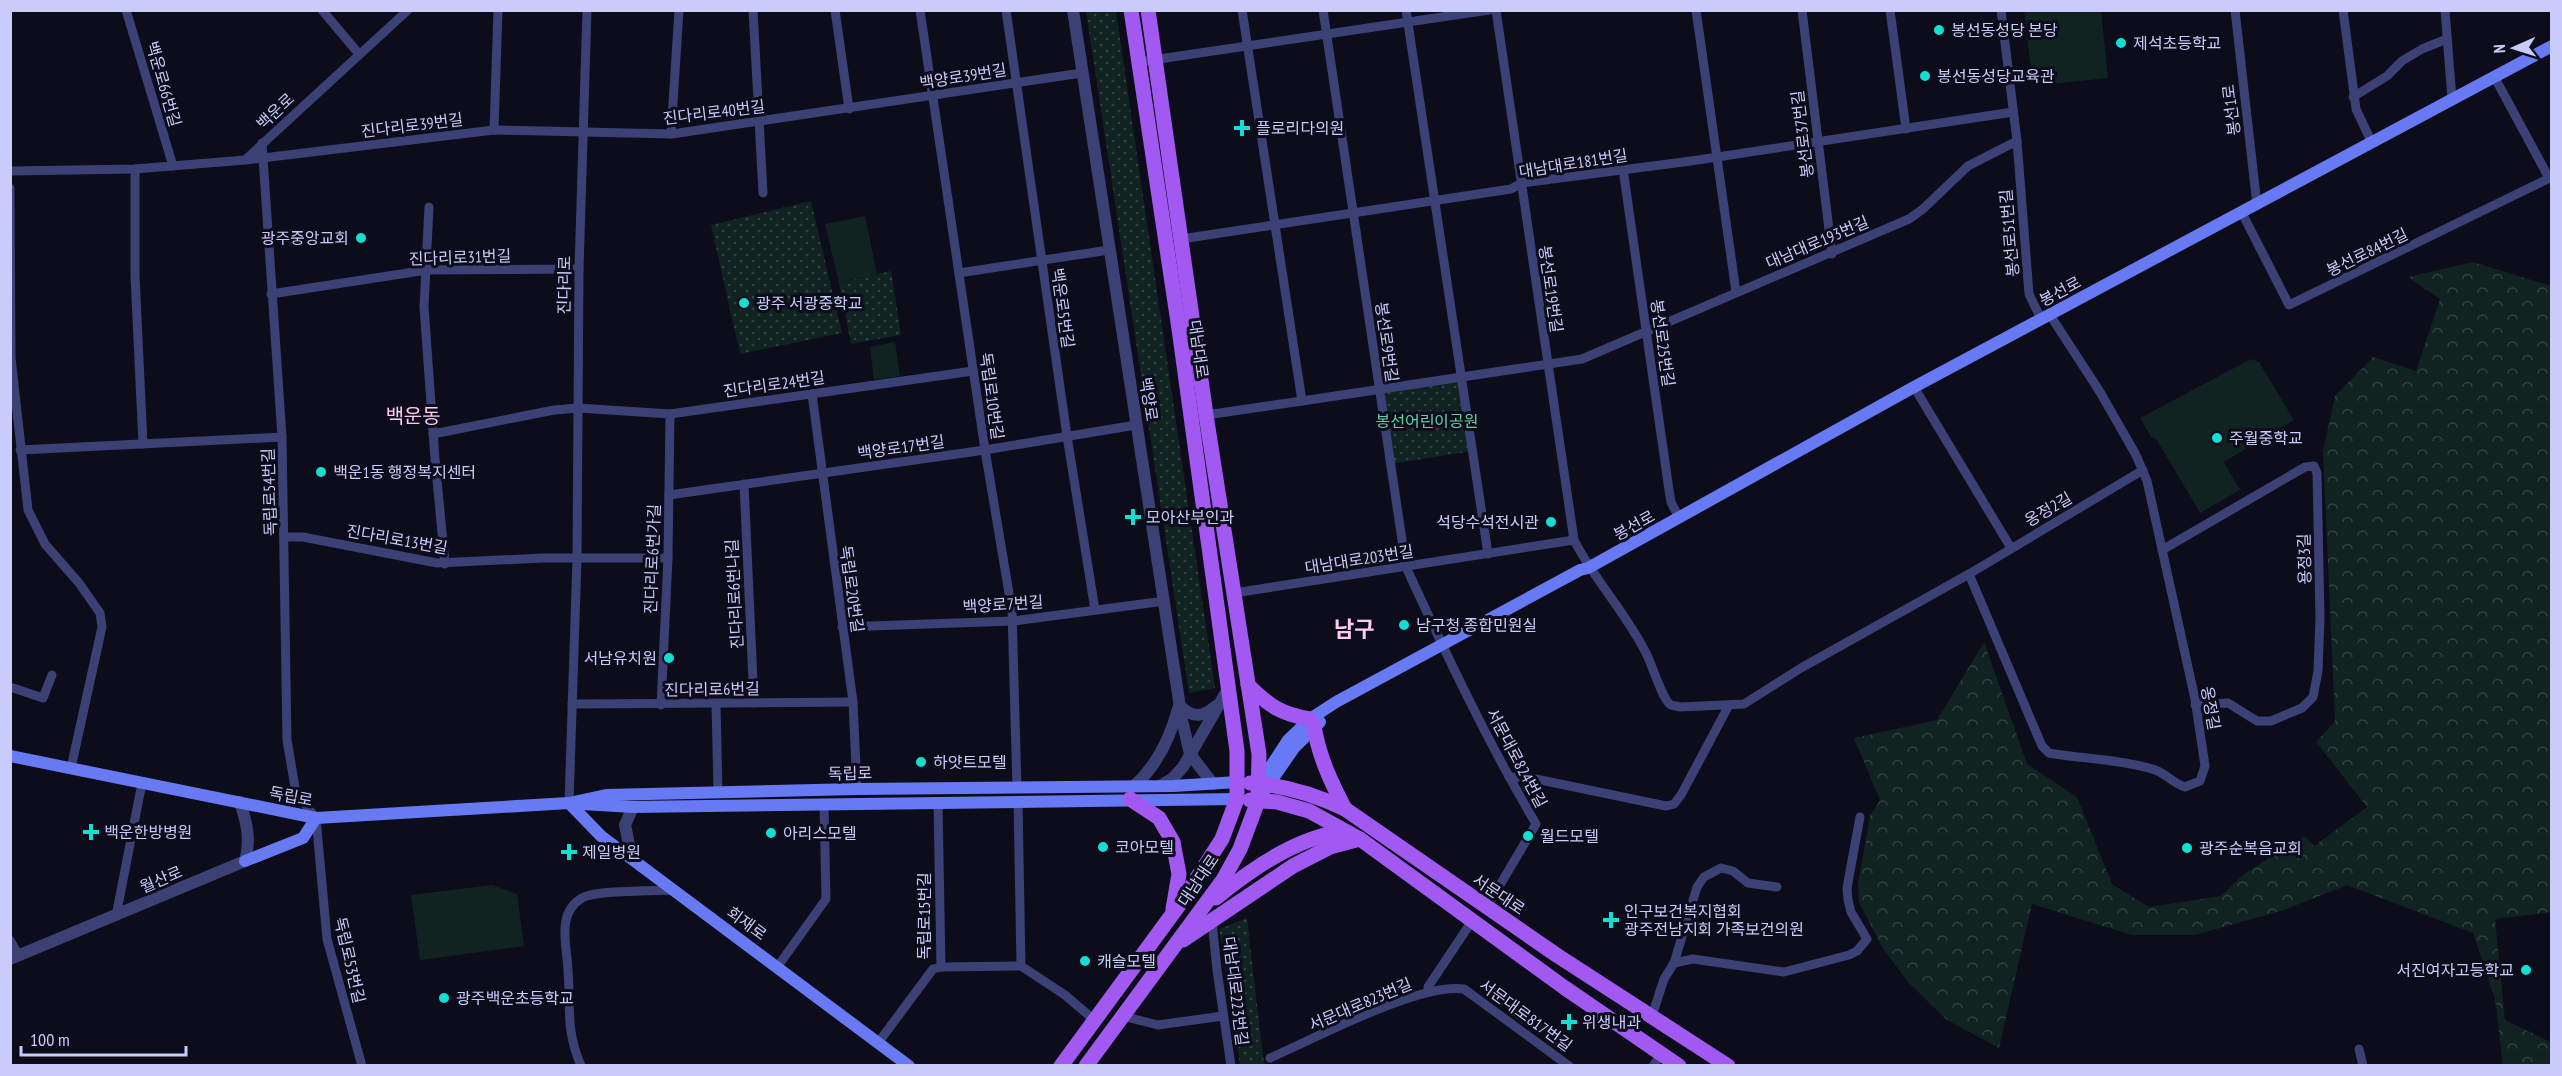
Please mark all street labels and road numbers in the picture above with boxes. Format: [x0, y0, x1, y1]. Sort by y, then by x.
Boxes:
street label: 백운로66번길 [142, 39, 186, 129]
street label: 백양로39번길 [918, 59, 1008, 93]
street label: 봉선1로 [2218, 83, 2244, 137]
street label: 백운로 [252, 88, 298, 133]
street label: 봉선로37번길 [1787, 89, 1817, 179]
street label: 진다리로40번길 [662, 96, 766, 128]
street label: 진다리로39번길 [360, 109, 464, 141]
street label: 대남대로181번길 [1517, 145, 1629, 181]
street label: 봉선로51번길 [1995, 188, 2023, 278]
street label: 대남대로193번길 [1763, 211, 1871, 273]
street label: 봉선로84번길 [2323, 224, 2411, 280]
street label: 봉선로19번길 [1535, 244, 1567, 334]
street label: 진다리로31번길 [408, 245, 512, 269]
street label: 진다리로 [553, 255, 575, 315]
street label: 백운로5번길 [1047, 267, 1079, 349]
street label: 봉선로 [2036, 272, 2084, 310]
street label: 봉선로25번길 [1647, 298, 1679, 388]
street label: 봉선로9번길 [1371, 301, 1403, 383]
street label: 대남대로 [1185, 318, 1213, 380]
street label: 독립로10번길 [976, 351, 1008, 441]
street label: 진다리로24번길 [722, 367, 826, 401]
street label: 백양로 [1136, 376, 1162, 423]
street label: 백양로17번길 [856, 431, 946, 463]
street label: 독립로54번길 [257, 448, 281, 536]
street label: 옹정2길 [2021, 487, 2075, 531]
street label: 진다리로6번가길 [640, 504, 664, 614]
street label: 봉선로 [1610, 505, 1658, 544]
street label: 진다리로13번길 [345, 520, 449, 558]
street label: 용정3길 [2294, 533, 2314, 585]
street label: 진다리로6번나길 [721, 538, 747, 650]
street label: 대남대로203번길 [1303, 541, 1415, 577]
street label: 독립로20번길 [836, 544, 868, 634]
street label: 백양로7번길 [962, 591, 1044, 617]
street label: 진다리로6번길 [664, 678, 760, 700]
street label: 옹정길 [2197, 685, 2225, 731]
street label: 서문대로824번길 [1482, 705, 1552, 811]
street label: 독립로 [828, 763, 873, 783]
street label: 독립로 [267, 782, 315, 810]
street label: 대남대로 [1173, 850, 1223, 910]
street label: 월산로 [137, 861, 185, 897]
street label: 서문대로 [1469, 869, 1529, 919]
street label: 독립로15번길 [914, 872, 934, 960]
street label: 회재로 [723, 902, 771, 944]
street label: 독립로53번길 [330, 915, 370, 1005]
street label: 대남대로223번길 [1219, 935, 1253, 1047]
street label: 서문대로823번길 [1306, 973, 1414, 1035]
street label: 서문대로817번길 [1476, 975, 1576, 1055]

